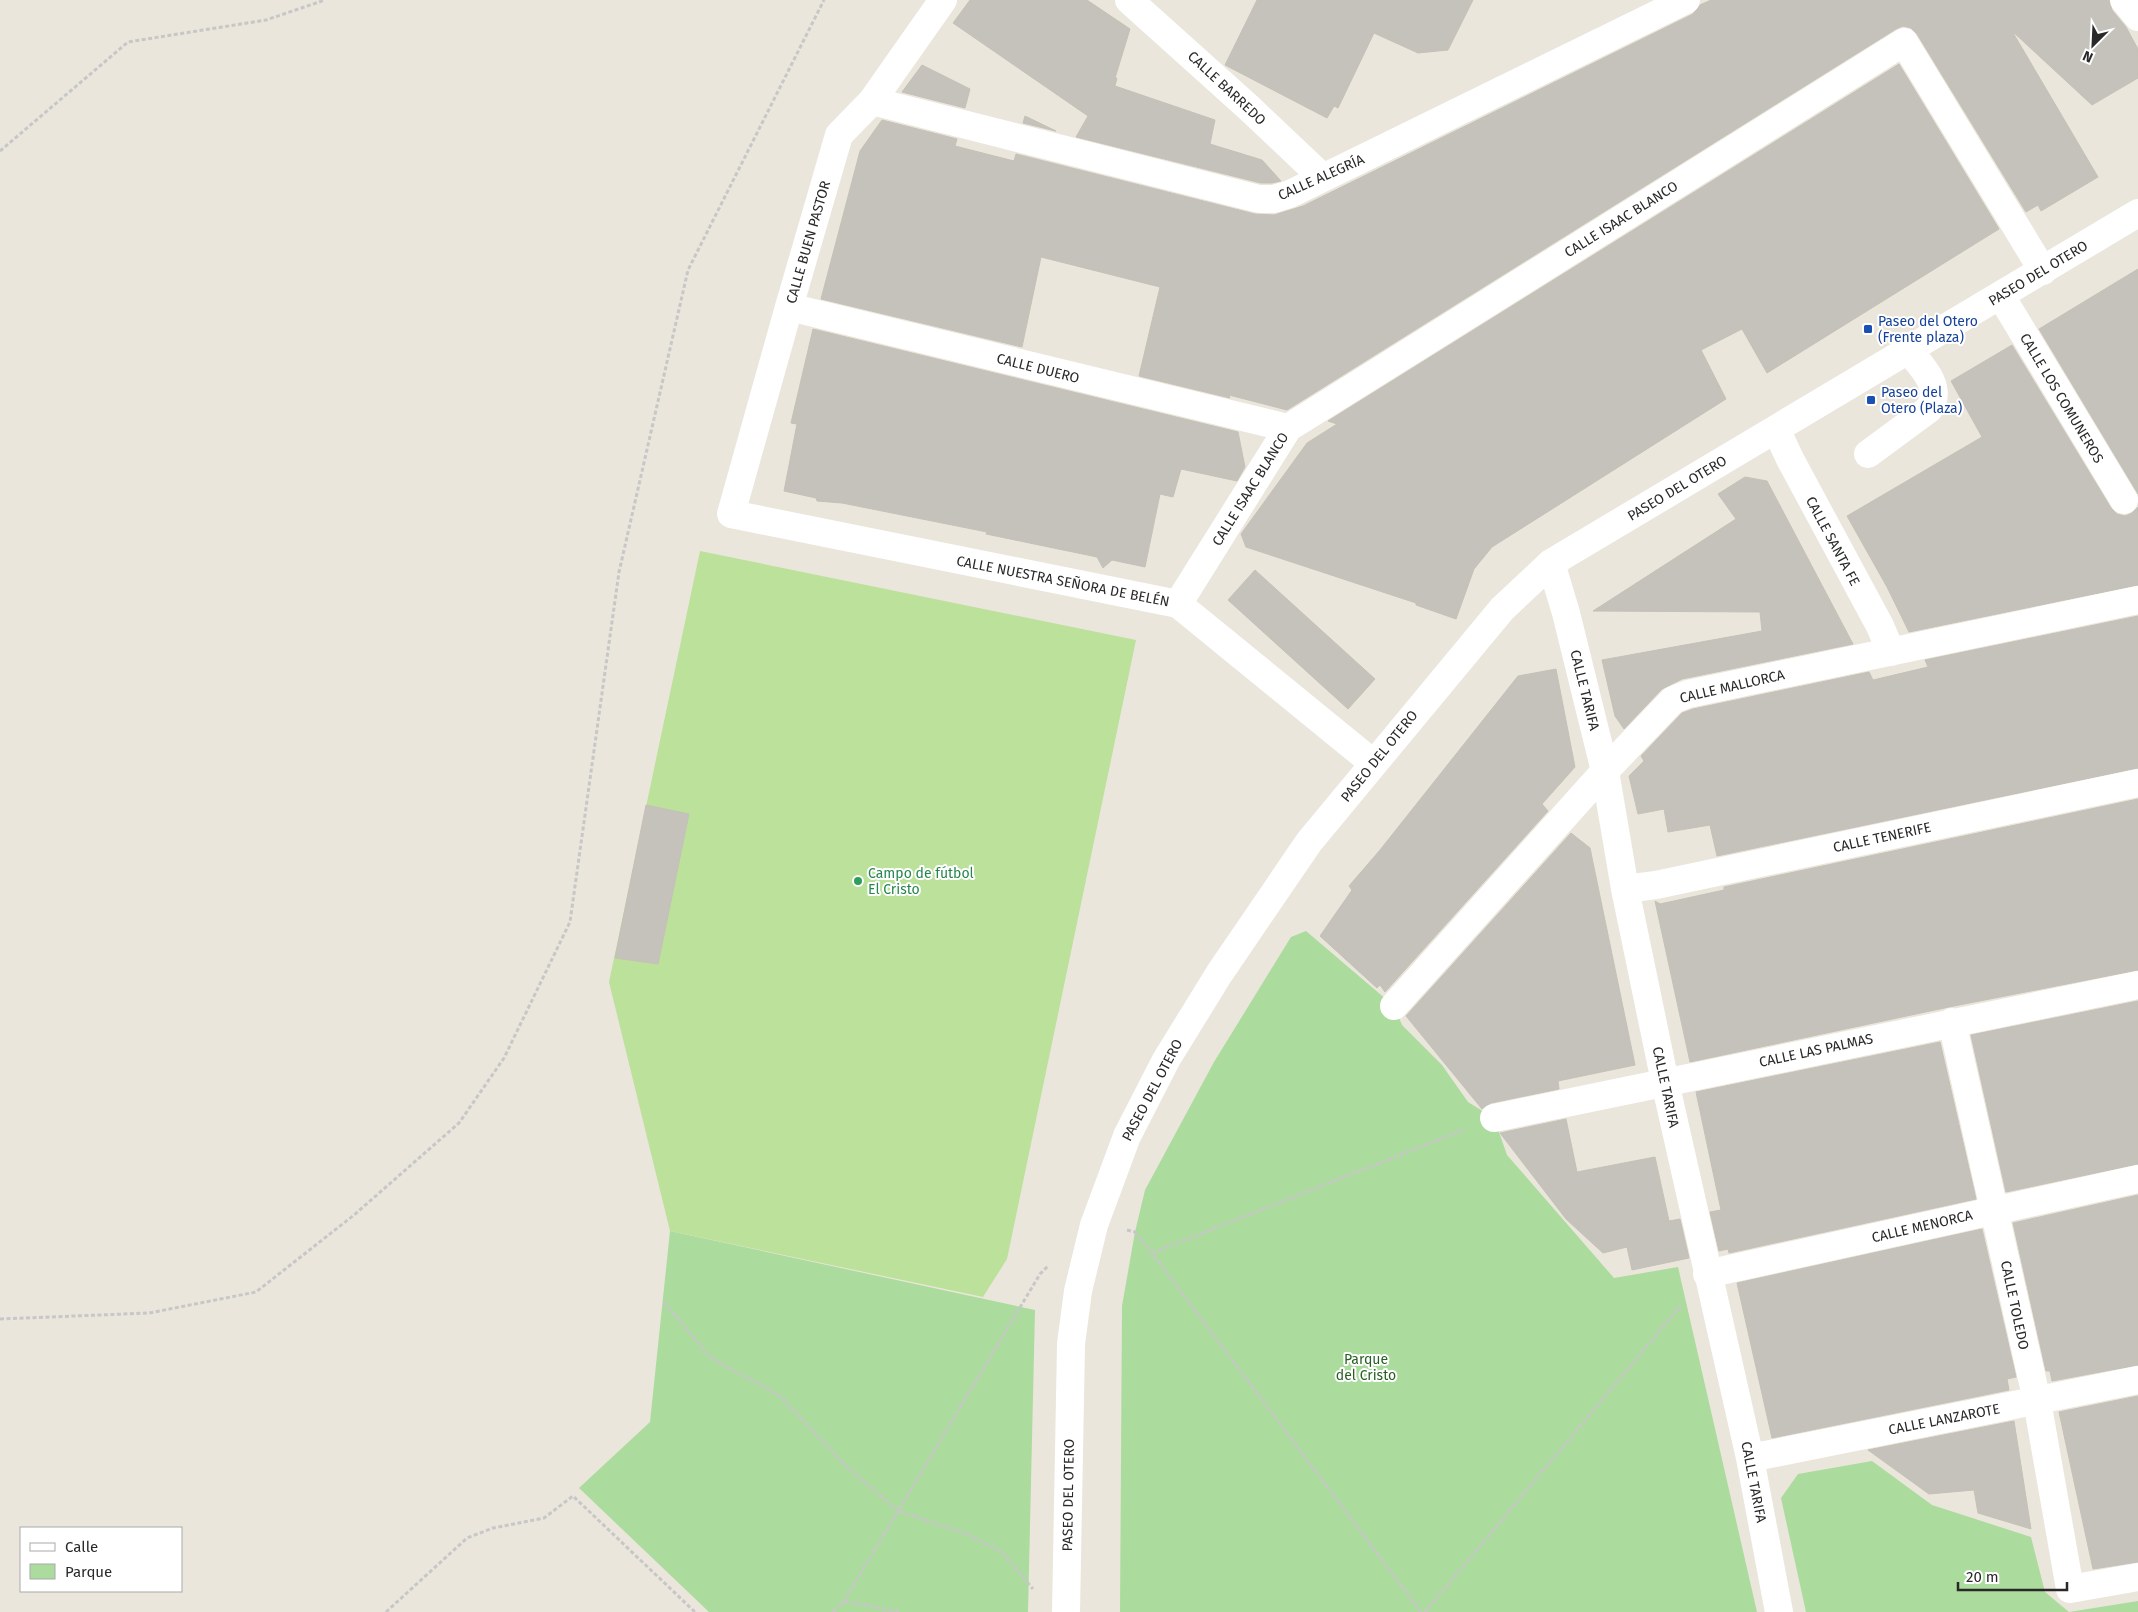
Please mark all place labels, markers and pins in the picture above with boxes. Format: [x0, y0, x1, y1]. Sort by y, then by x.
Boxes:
place label: Paseo del Otero (Frente plaza) [1878, 313, 1978, 346]
marker: Paseo del Otero (Frente plaza) [1862, 323, 1874, 335]
place label: Paseo del Otero (Plaza) [1881, 384, 1962, 417]
marker: Paseo del Otero (Plaza) [1865, 394, 1877, 406]
place label: Campo de fútbol El Cristo [868, 865, 974, 898]
marker: Campo de fútbol El Cristo [852, 875, 864, 887]

